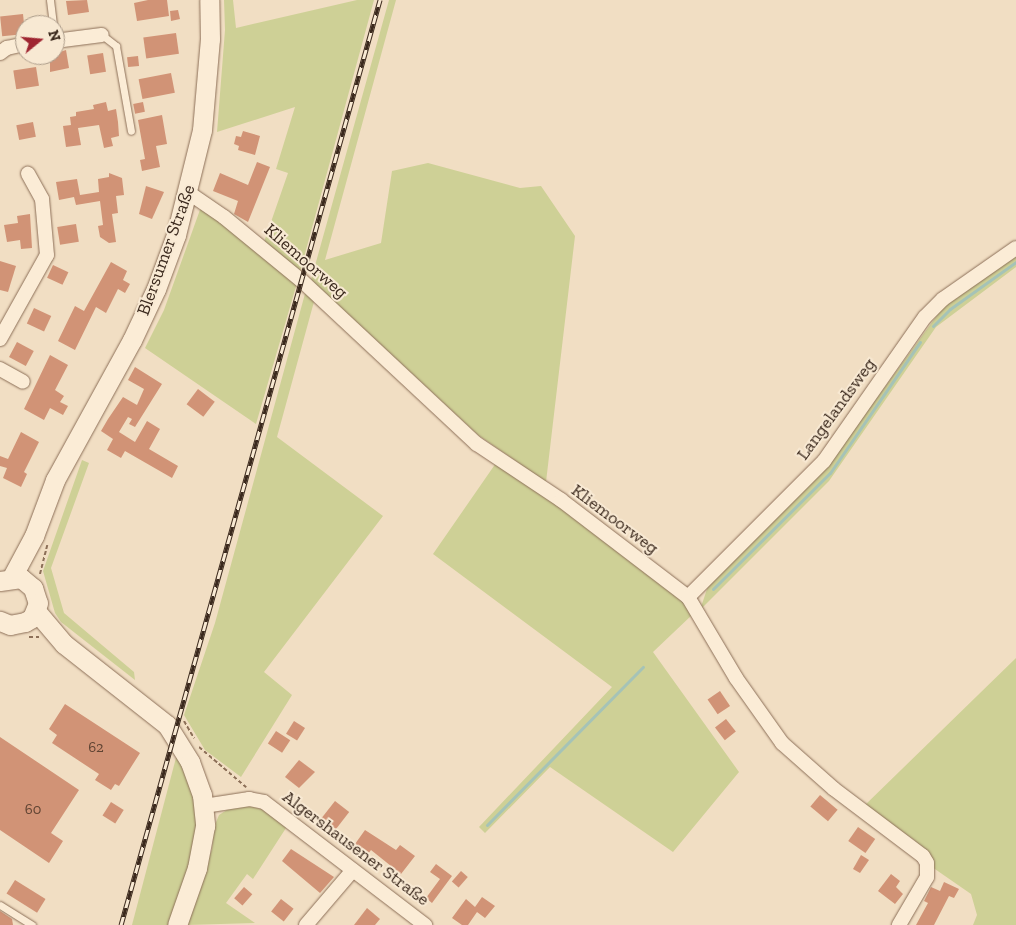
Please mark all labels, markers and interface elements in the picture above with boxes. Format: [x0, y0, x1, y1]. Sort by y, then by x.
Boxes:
north arrow [15, 15, 65, 65]
text: N [44, 28, 64, 43]
street label: Blersumer Straße [132, 182, 200, 318]
street label: Kliemoorweg [260, 219, 352, 303]
street label: Langelandsweg [792, 354, 880, 464]
street label: Kliemoorweg [567, 479, 663, 559]
house number: 62 [88, 739, 104, 757]
street label: Algershausener Straße [278, 786, 434, 910]
house number: 60 [25, 801, 41, 819]

